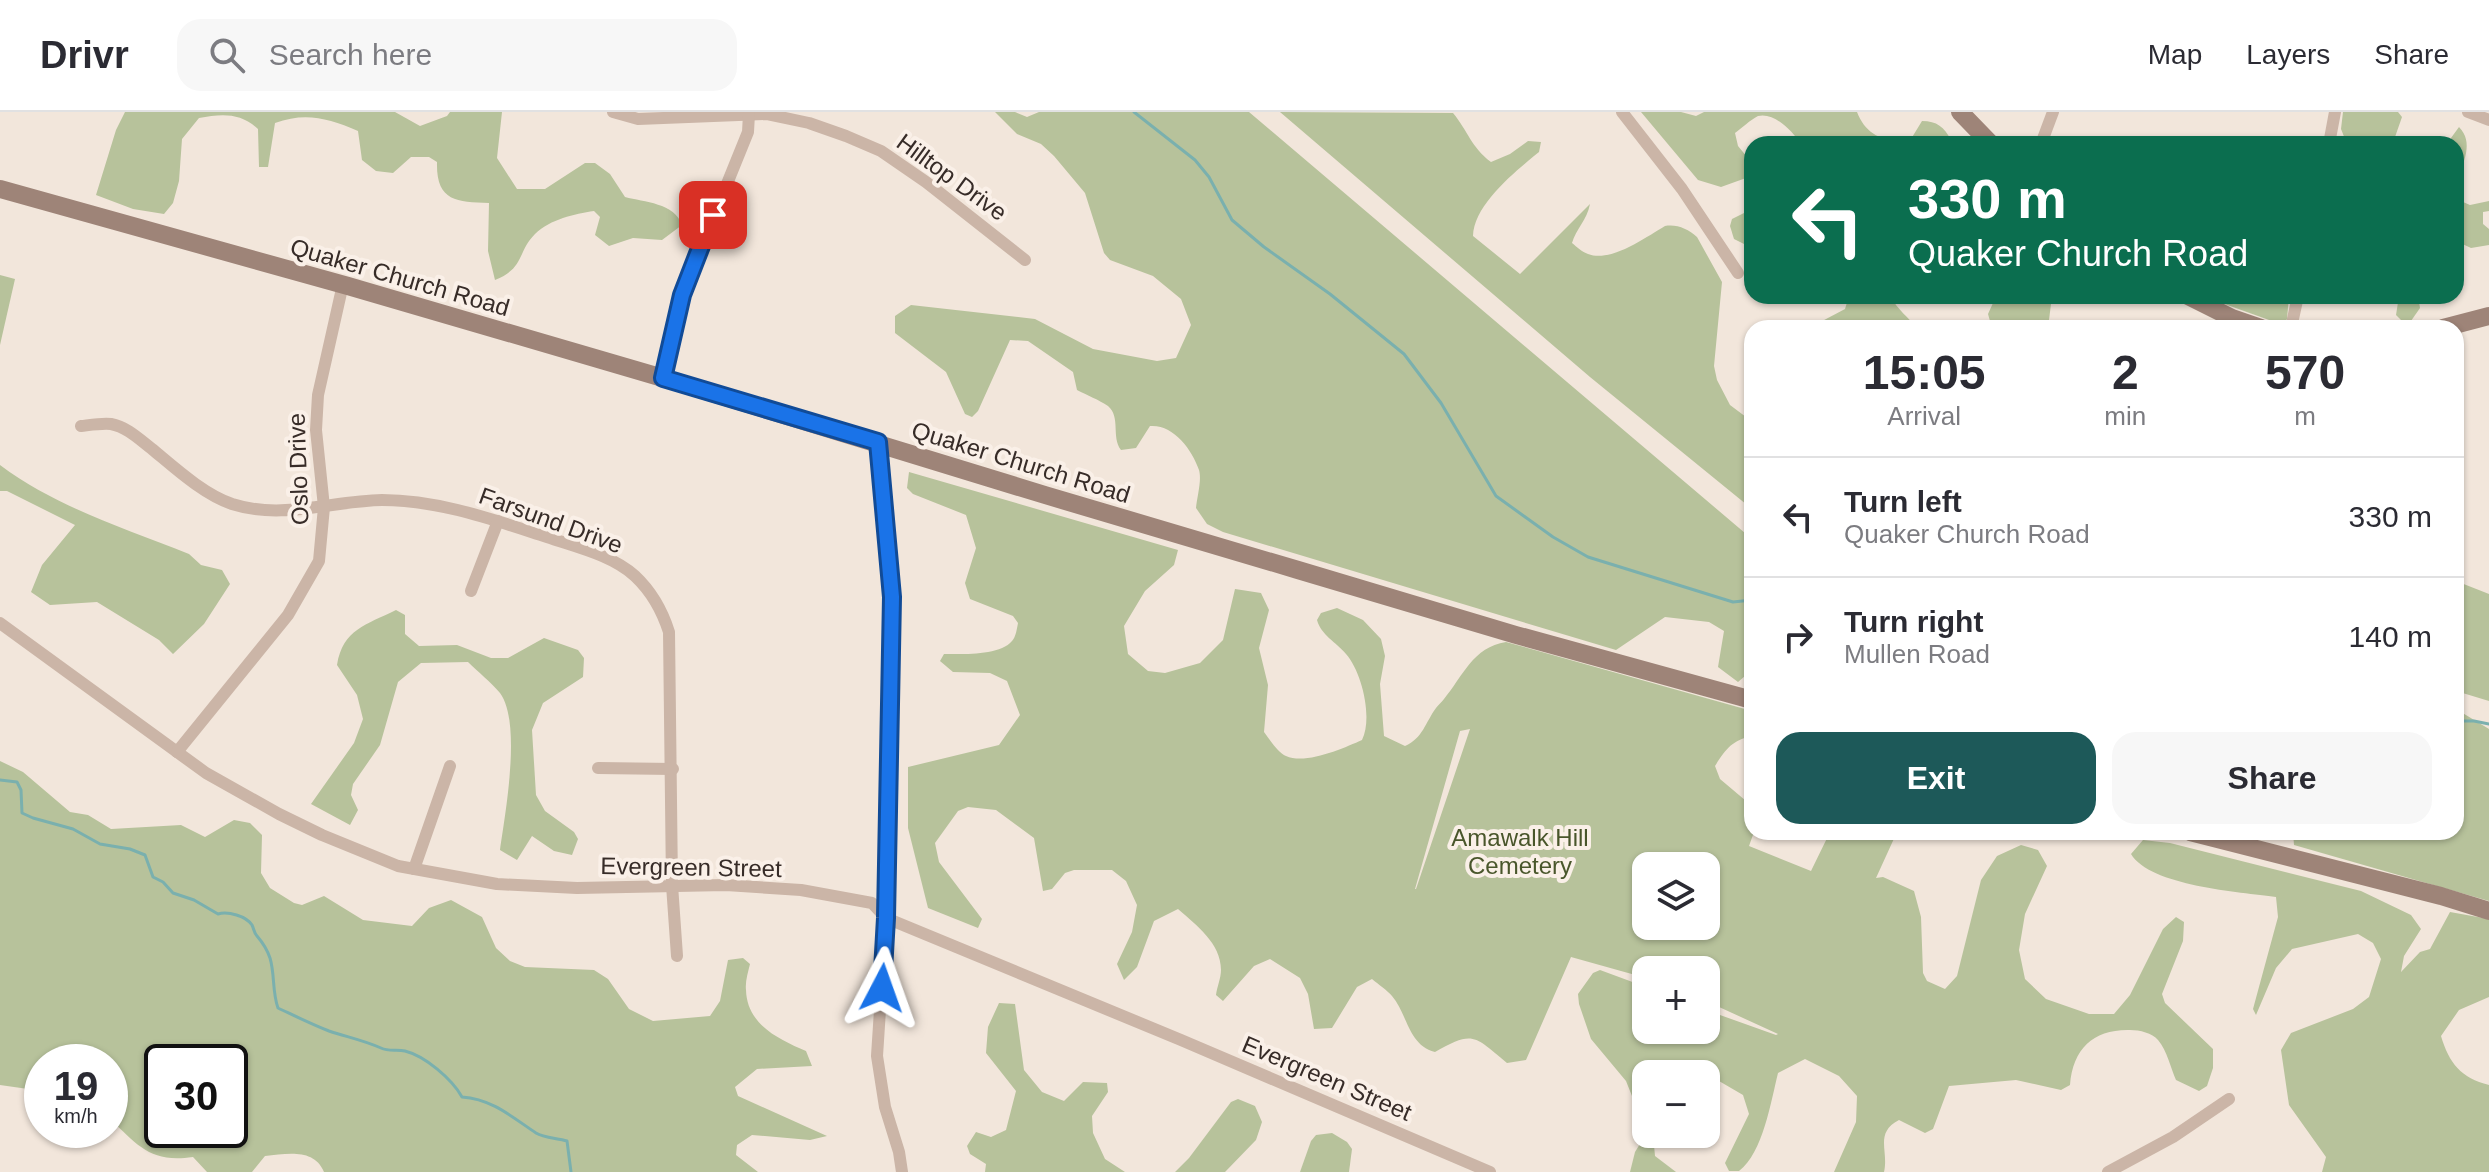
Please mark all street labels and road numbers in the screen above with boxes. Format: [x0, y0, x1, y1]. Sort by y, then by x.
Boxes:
street label: Hilltop Drive [892, 128, 1012, 226]
street label: Quaker Church Road [287, 233, 513, 321]
street label: Oslo Drive [283, 413, 313, 525]
street label: Quaker Church Road [909, 416, 1133, 508]
street label: Farsund Drive [476, 482, 626, 558]
street label: Evergreen Street [600, 852, 782, 882]
street label: Evergreen Street [1238, 1030, 1416, 1126]

